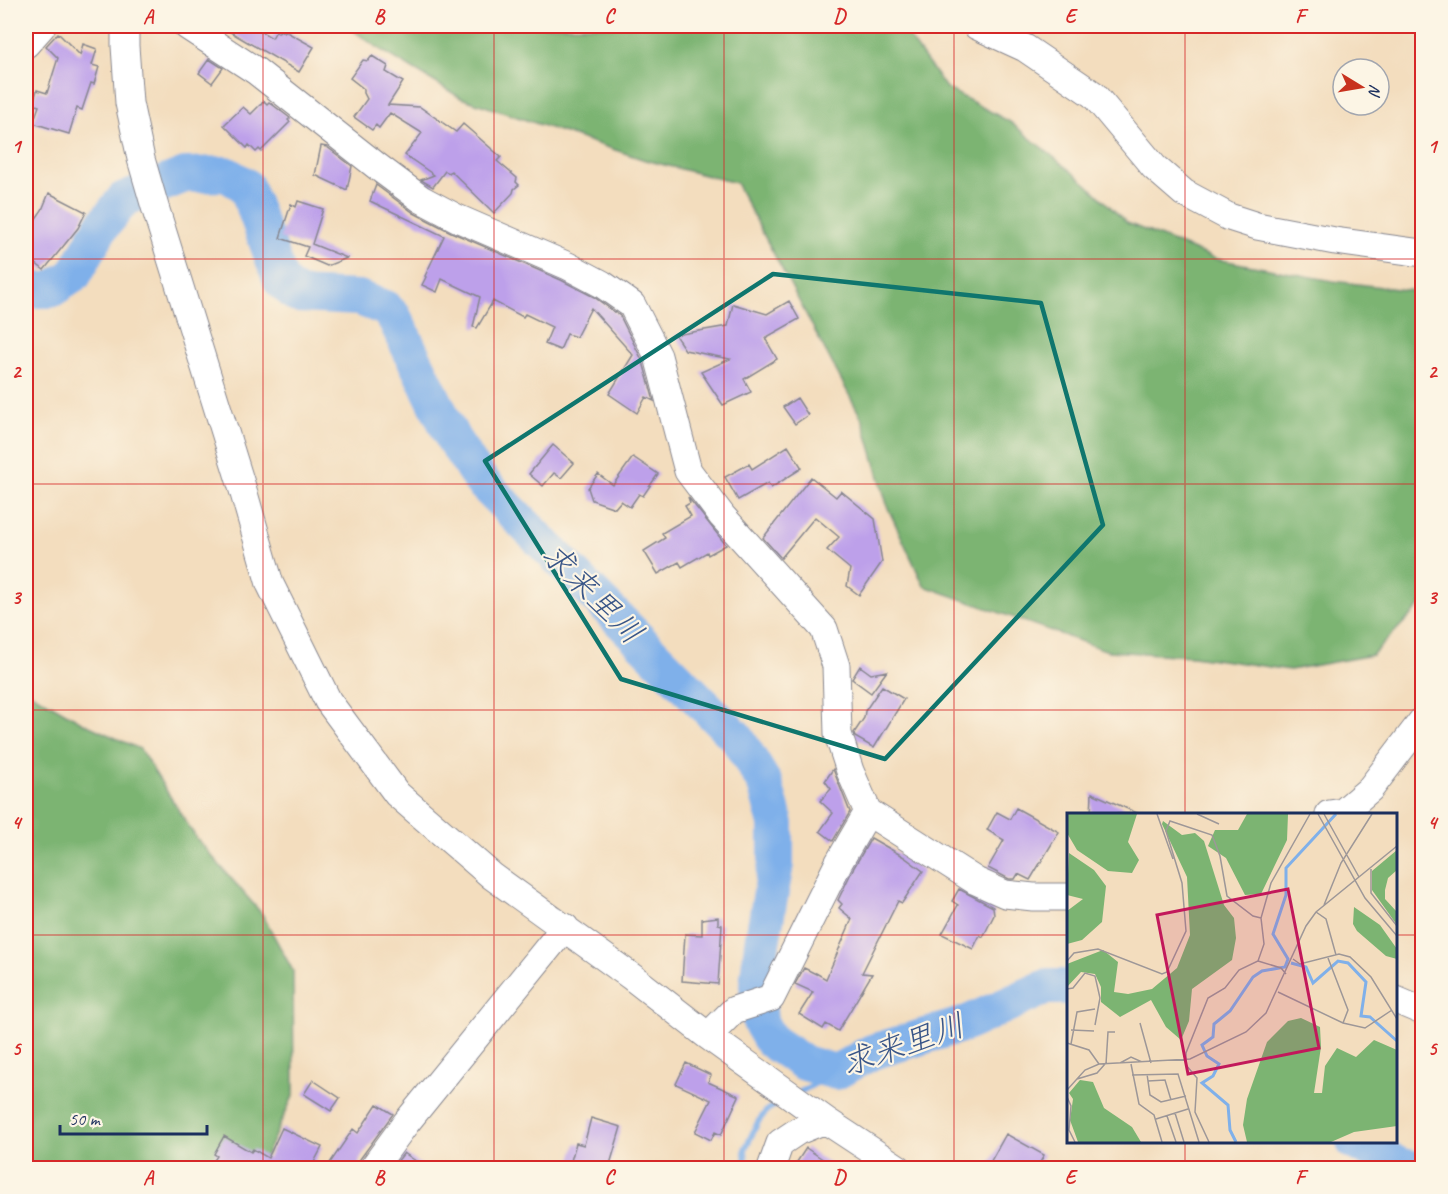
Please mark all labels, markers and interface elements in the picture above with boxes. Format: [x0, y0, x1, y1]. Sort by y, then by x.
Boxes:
text: A [143, 4, 155, 29]
text: B [374, 4, 386, 29]
text: C [604, 4, 616, 29]
text: D [833, 4, 847, 29]
text: E [1065, 4, 1079, 29]
text: F [1295, 4, 1309, 29]
north arrow [1331, 57, 1391, 117]
text: N [1363, 83, 1386, 99]
text: 1 [12, 134, 23, 159]
text: 1 [1428, 134, 1439, 159]
text: 2 [12, 359, 23, 384]
text: 2 [1428, 359, 1439, 384]
water label: 求来里川 [533, 534, 652, 653]
text: 3 [12, 585, 23, 610]
text: 3 [1428, 585, 1439, 610]
text: 4 [12, 810, 24, 835]
text: 4 [1428, 810, 1440, 835]
inset map [1067, 813, 1397, 1143]
water label: 求来里川 [836, 1004, 970, 1085]
text: 5 [12, 1036, 23, 1061]
text: 5 [1428, 1036, 1439, 1061]
scale bar [60, 1098, 207, 1136]
text: 50 m [69, 1108, 102, 1130]
text: A [143, 1165, 155, 1190]
text: B [374, 1165, 386, 1190]
text: C [604, 1165, 616, 1190]
text: D [833, 1165, 847, 1190]
text: E [1065, 1165, 1079, 1190]
text: F [1295, 1165, 1309, 1190]

